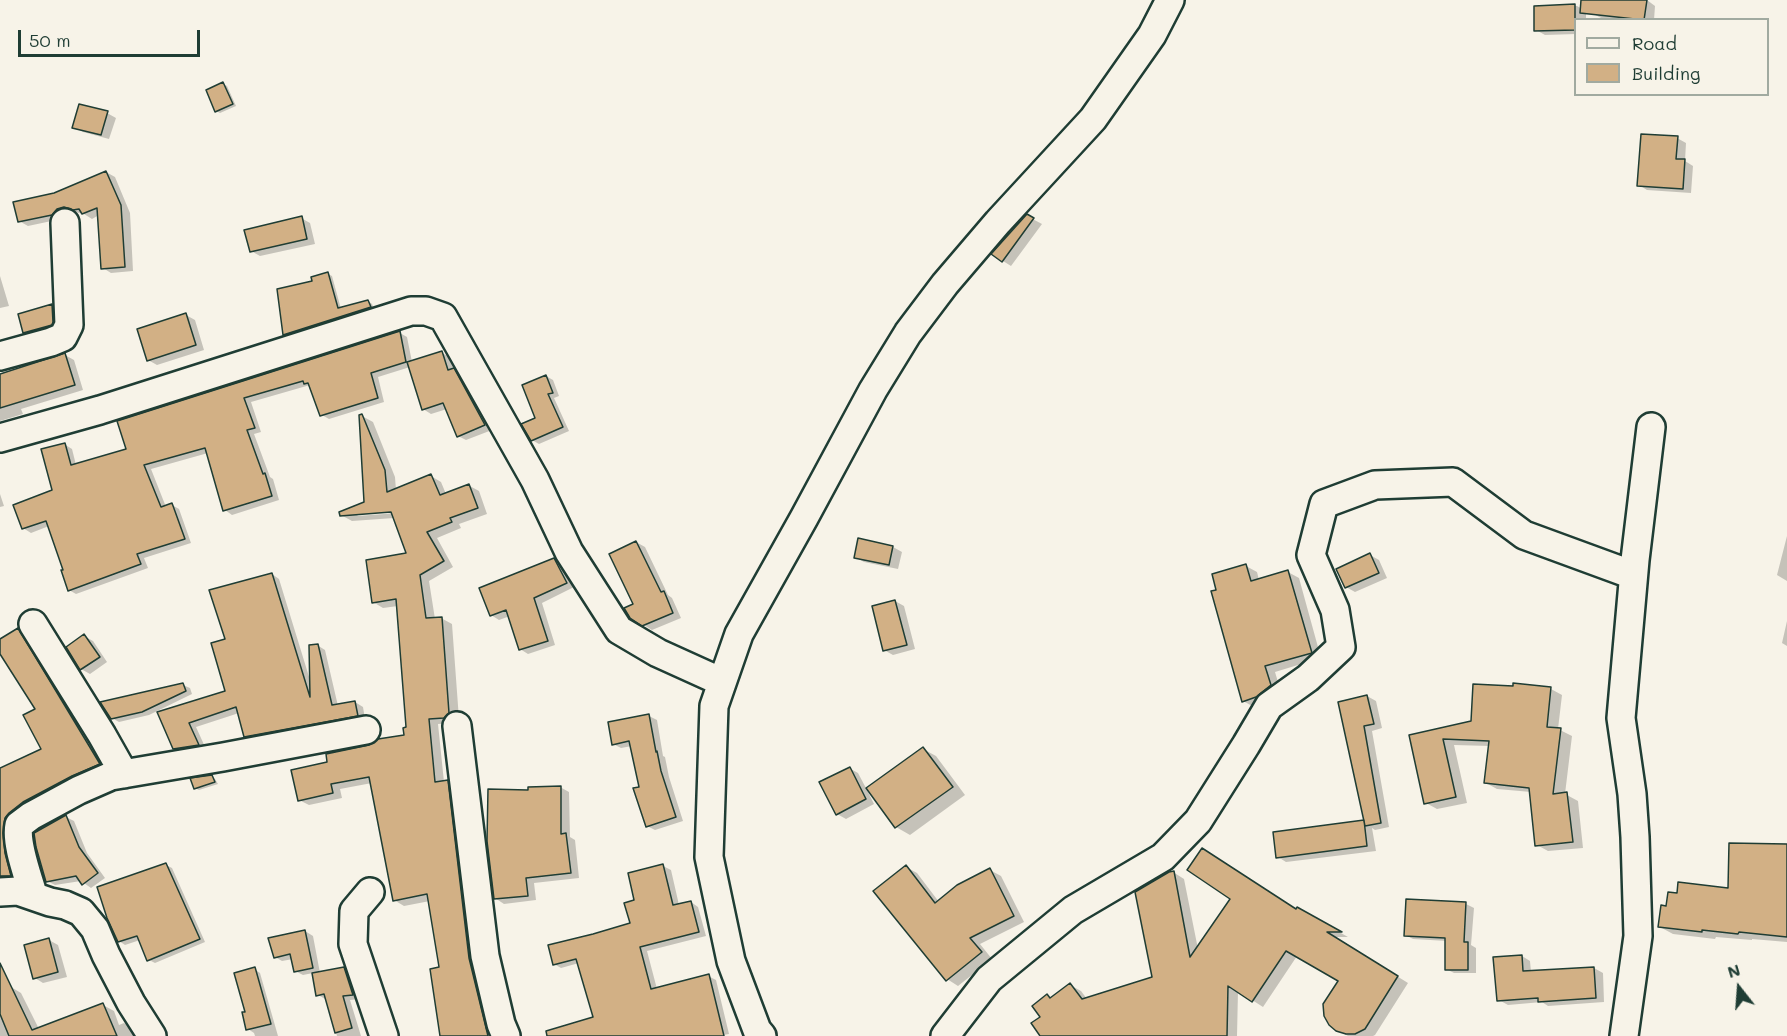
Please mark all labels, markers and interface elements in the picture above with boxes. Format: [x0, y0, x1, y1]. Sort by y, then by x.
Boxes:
scale bar [21, 18, 202, 56]
legend [1574, 18, 1769, 96]
text: 50 m [29, 28, 71, 52]
text: Road [1632, 31, 1677, 55]
text: Building [1632, 61, 1700, 85]
north arrow [1709, 958, 1769, 1018]
text: N [1725, 958, 1742, 982]

